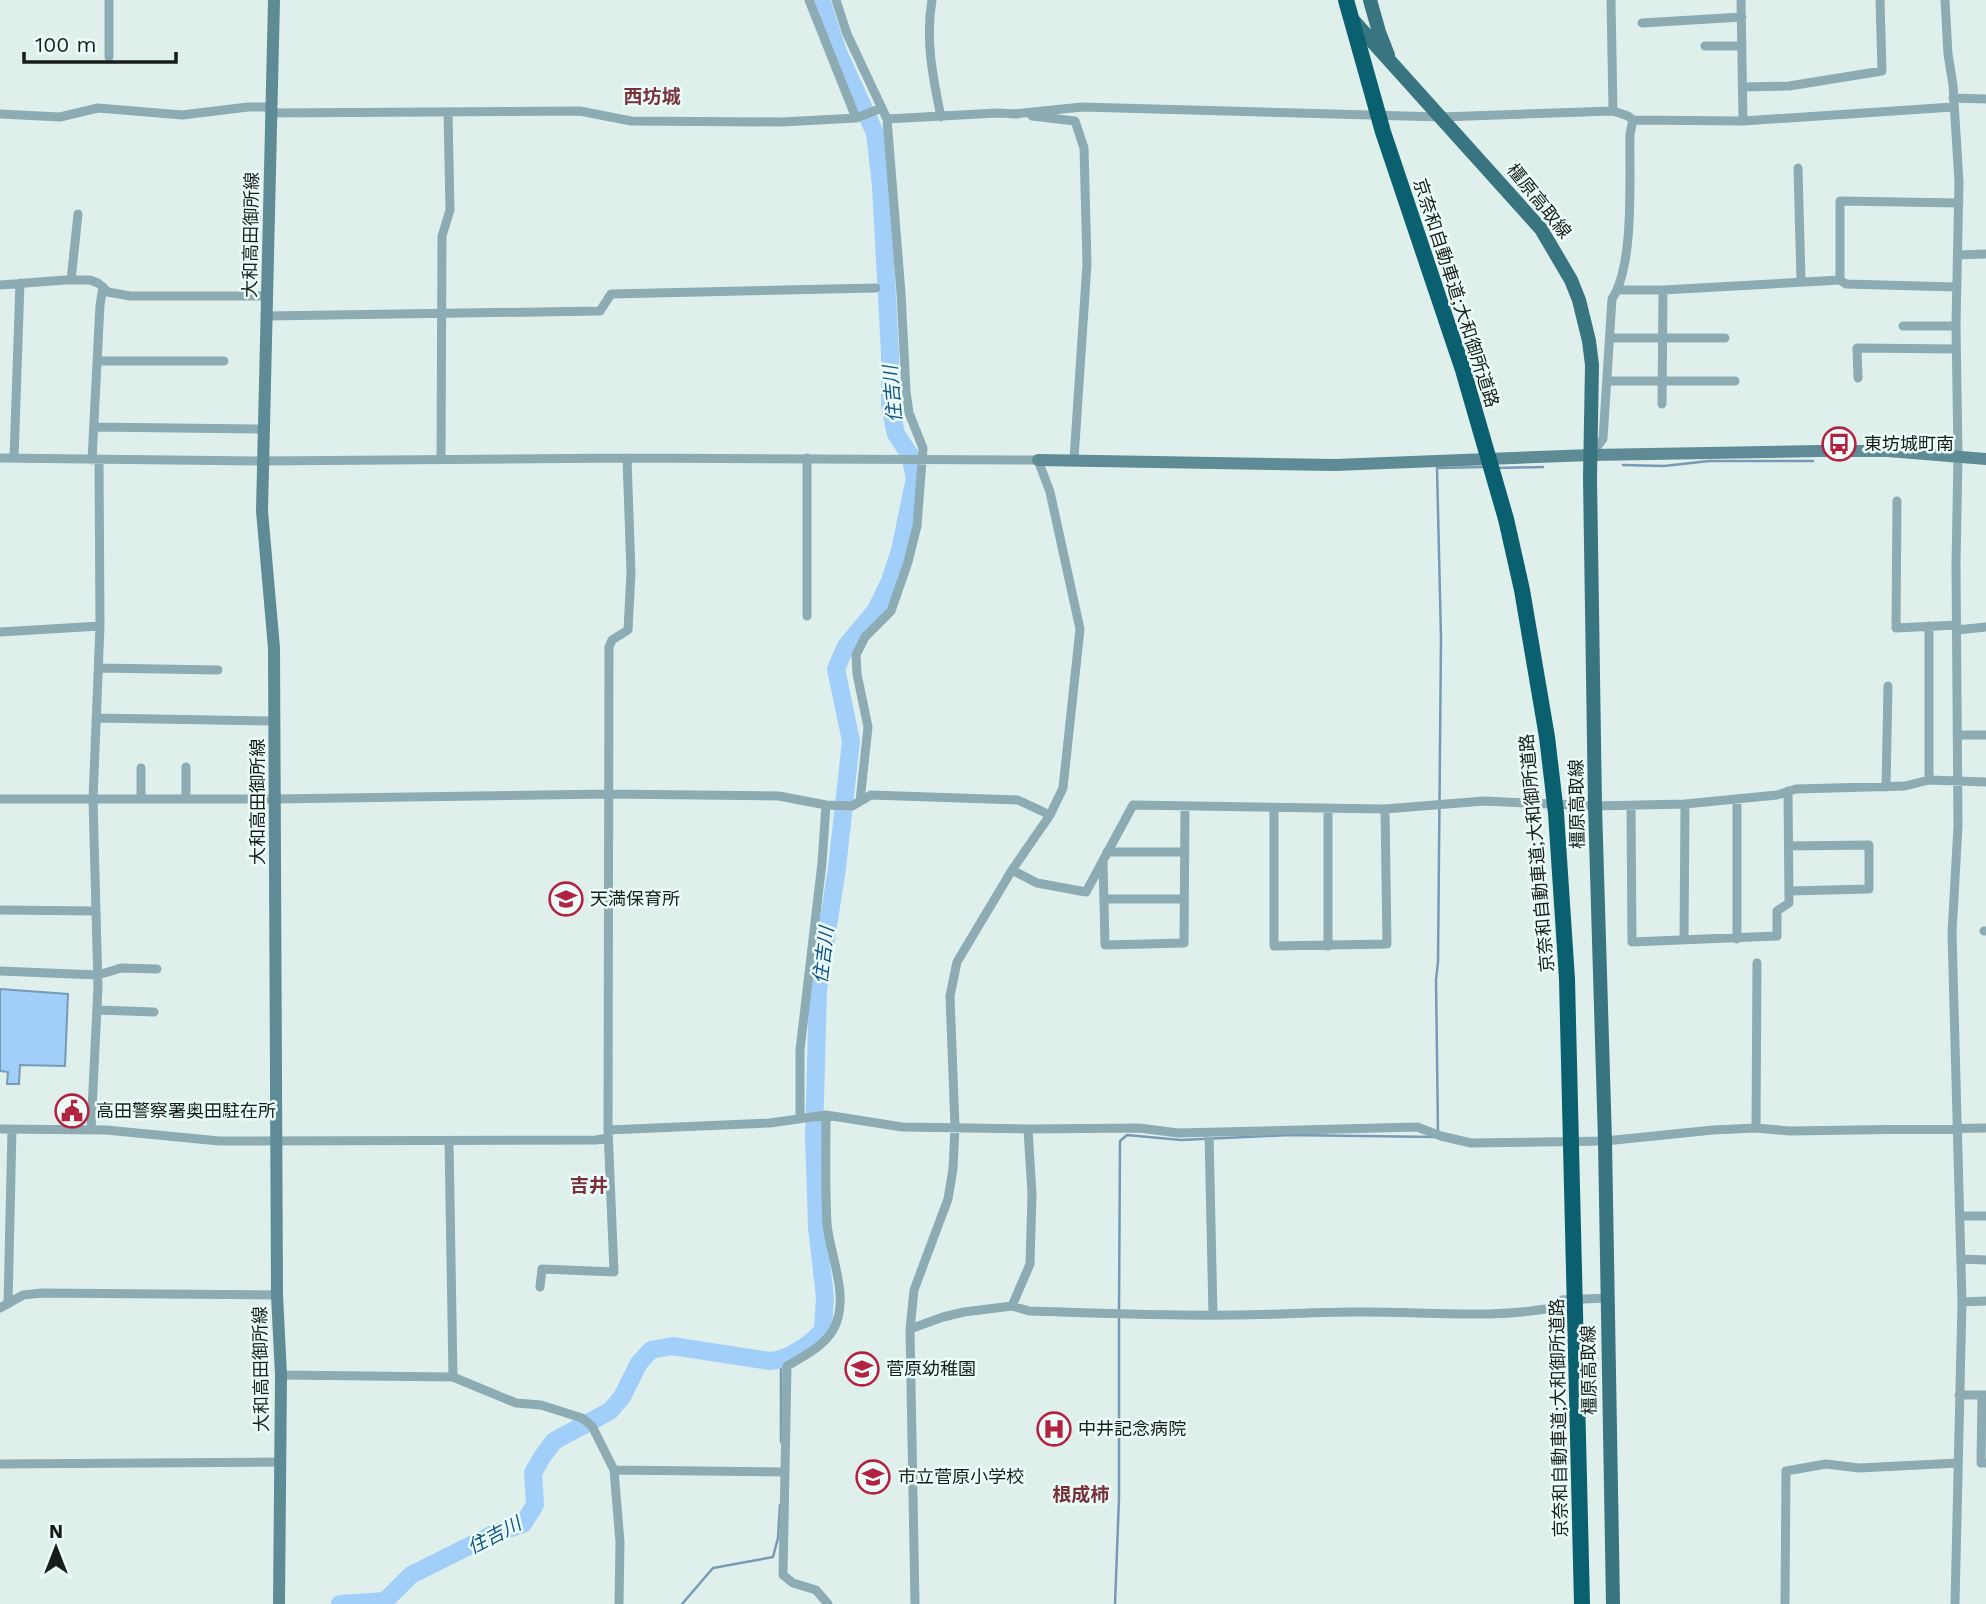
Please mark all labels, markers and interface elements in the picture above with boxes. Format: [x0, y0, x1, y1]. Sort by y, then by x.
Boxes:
scale bar [24, 21, 177, 65]
text: 100 m [35, 32, 97, 57]
district label: 西坊城 [623, 85, 681, 108]
street label: 橿原高取線 [1503, 159, 1576, 242]
street label: 大和高田御所線 [239, 172, 262, 298]
street label: 京奈和自動車道;大和御所道路 [1410, 176, 1503, 410]
water label: 住吉川 [878, 363, 906, 423]
bus stop icon: 東坊城町南 [1820, 425, 1858, 463]
place label: 東坊城町南 [1864, 433, 1954, 454]
street label: 京奈和自動車道;大和御所道路 [1516, 733, 1557, 973]
street label: 大和高田御所線 [247, 739, 268, 865]
street label: 橿原高取線 [1565, 759, 1588, 849]
school or university icon: 天満保育所 [547, 880, 585, 918]
place label: 天満保育所 [590, 888, 680, 909]
water label: 住吉川 [809, 923, 839, 985]
public building icon: 高田警察署奥田駐在所 [53, 1092, 91, 1130]
place label: 高田警察署奥田駐在所 [96, 1100, 276, 1121]
district label: 吉井 [570, 1174, 608, 1197]
street label: 京奈和自動車道;大和御所道路 [1546, 1298, 1571, 1538]
street label: 大和高田御所線 [249, 1306, 272, 1432]
street label: 橿原高取線 [1577, 1325, 1600, 1415]
school or university icon: 菅原幼稚園 [843, 1350, 881, 1388]
place label: 菅原幼稚園 [886, 1358, 976, 1379]
hospital icon: 中井記念病院 [1035, 1410, 1073, 1448]
place label: 中井記念病院 [1078, 1418, 1186, 1439]
school or university icon: 市立菅原小学校 [854, 1458, 892, 1496]
place label: 市立菅原小学校 [898, 1466, 1024, 1487]
district label: 根成柿 [1052, 1483, 1110, 1506]
water label: 住吉川 [464, 1511, 527, 1559]
north arrow [21, 1513, 91, 1583]
text: N [49, 1520, 63, 1543]

